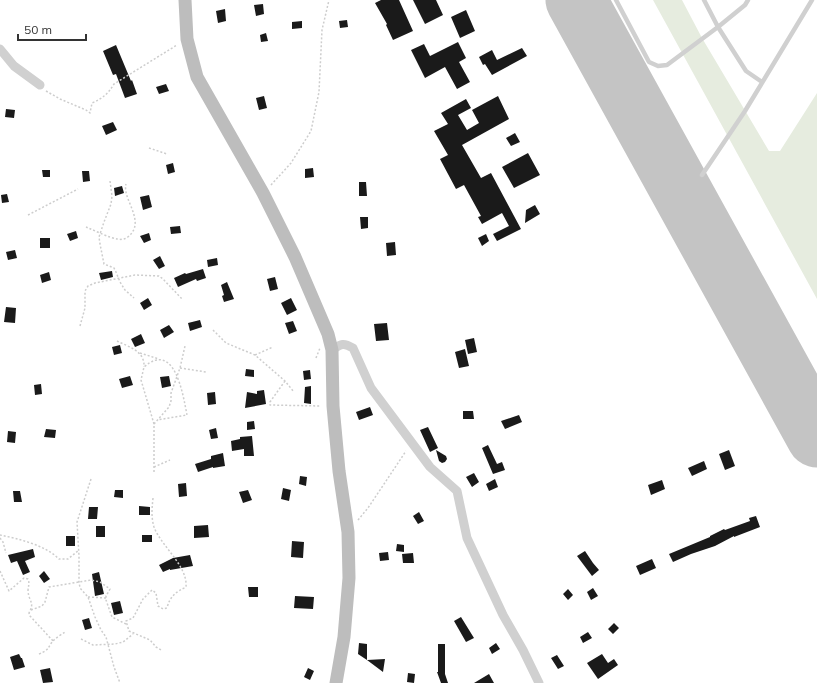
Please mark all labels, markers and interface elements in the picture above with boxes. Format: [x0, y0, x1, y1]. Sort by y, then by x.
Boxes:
scale bar [18, 16, 86, 42]
text: 50 m [24, 22, 52, 37]

